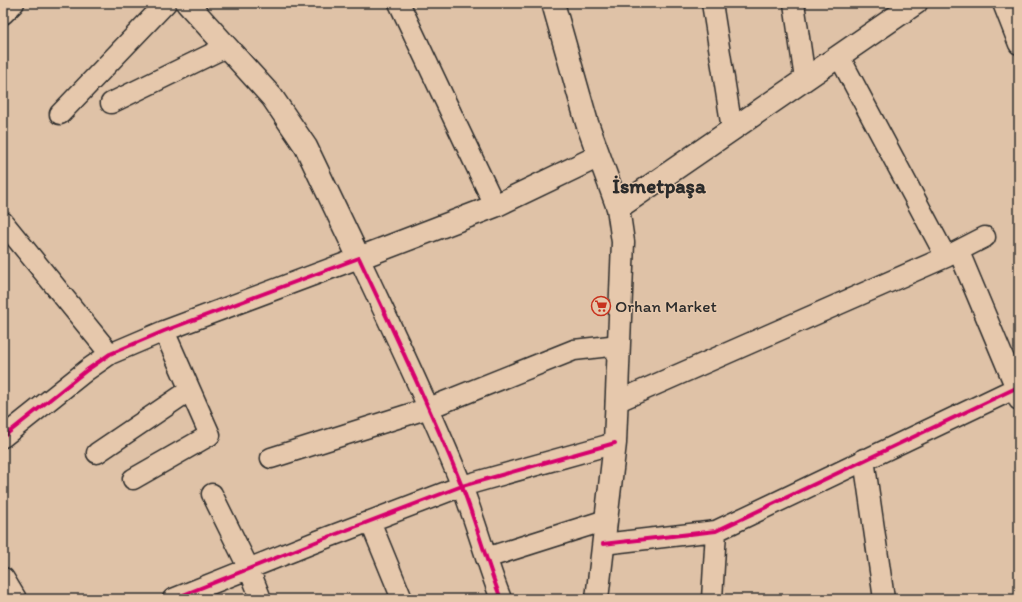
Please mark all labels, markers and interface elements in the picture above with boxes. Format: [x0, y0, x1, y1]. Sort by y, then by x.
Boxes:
district label: İsmetpaşa [612, 173, 707, 199]
supermarket icon: Orhan Market [590, 295, 612, 317]
place label: Orhan Market [615, 296, 717, 316]

